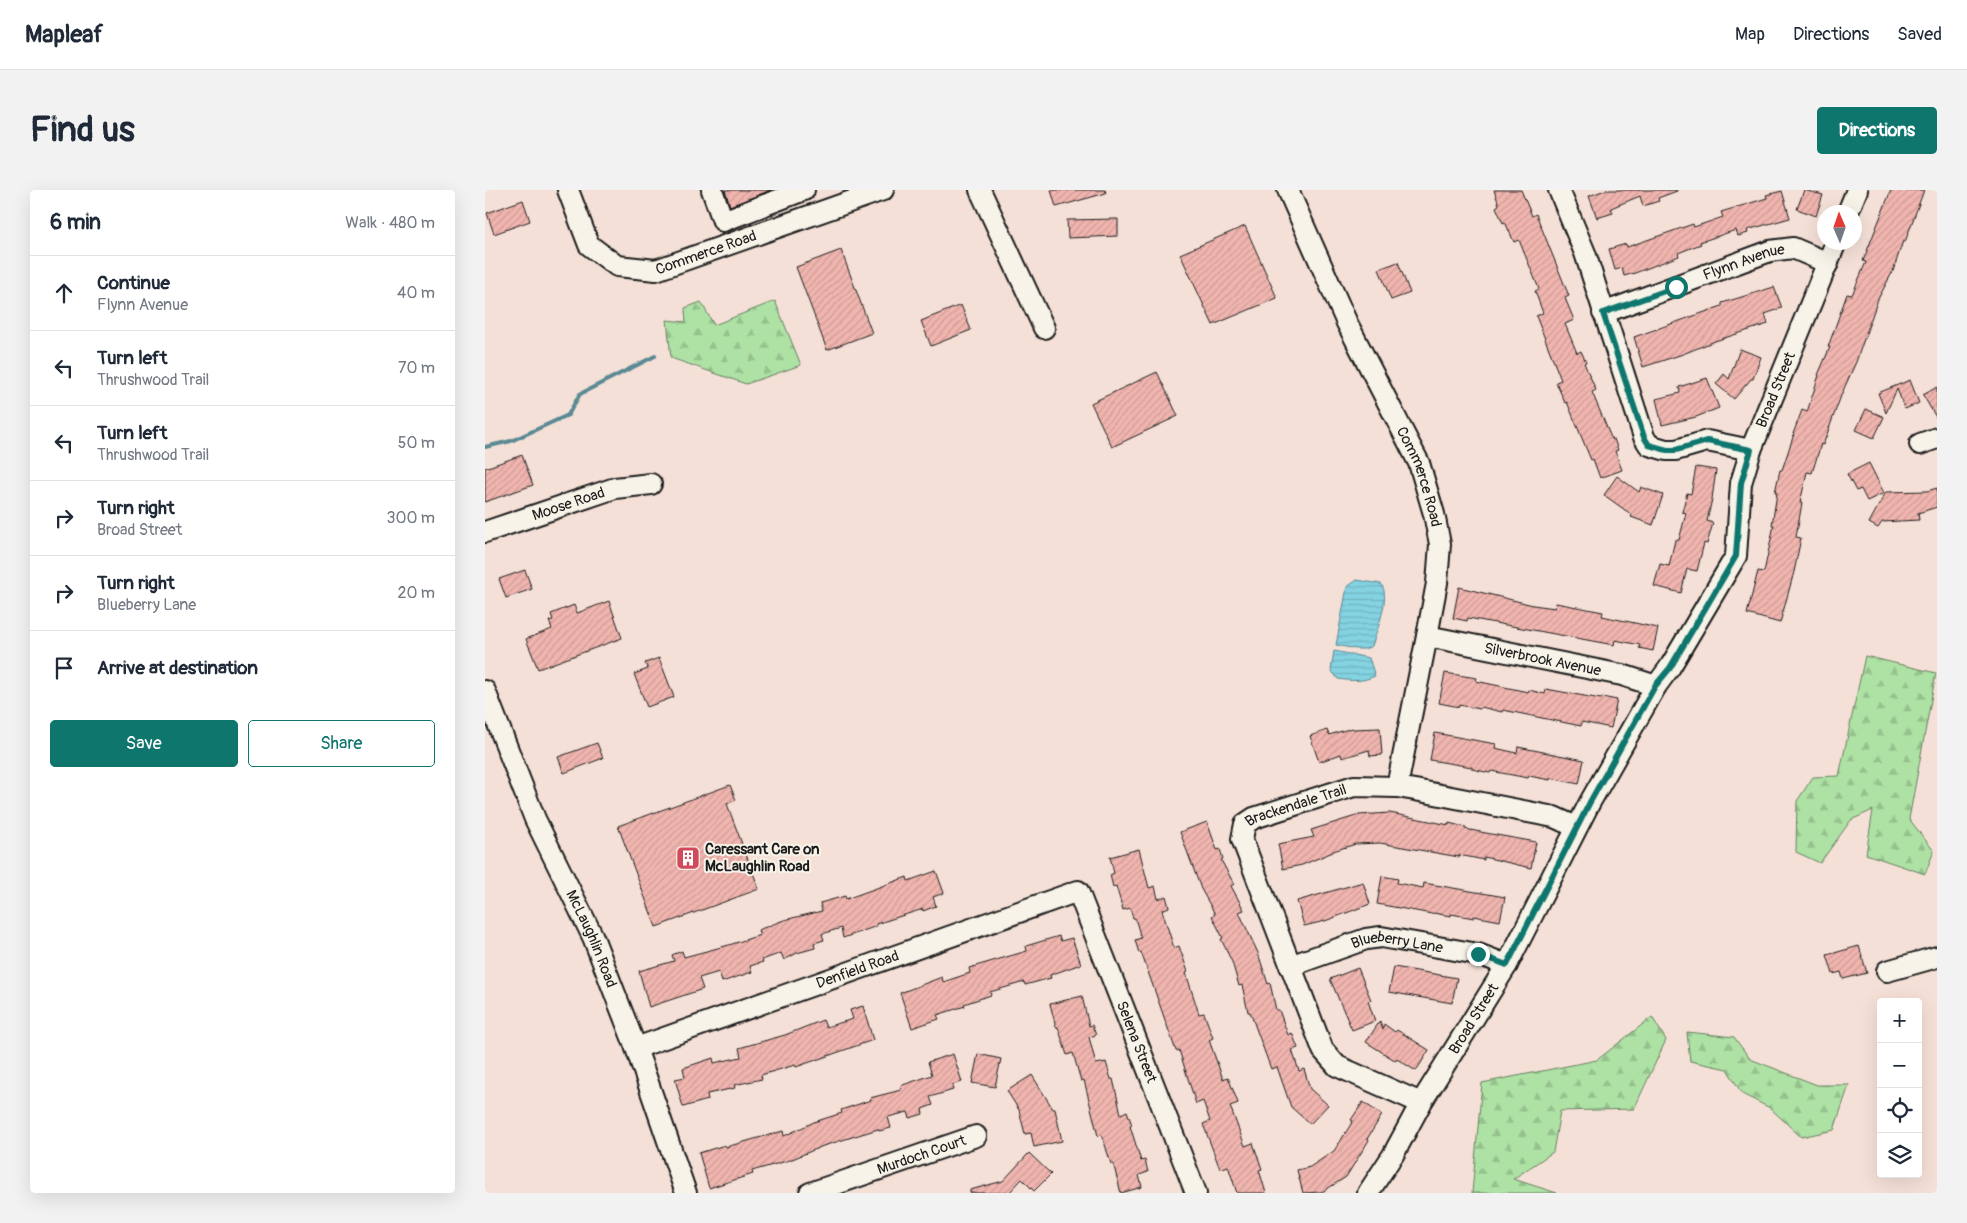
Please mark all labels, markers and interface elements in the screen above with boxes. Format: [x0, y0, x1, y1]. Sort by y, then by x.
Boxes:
text: Mapleaf [25, 20, 103, 49]
text: Map [1735, 23, 1765, 46]
text: Directions [1793, 23, 1869, 46]
text: Saved [1897, 23, 1942, 46]
button: Directions [1817, 107, 1937, 154]
text: Find us [30, 108, 135, 152]
north arrow [1817, 205, 1862, 250]
text: 6 min [50, 209, 101, 236]
text: Walk · 480 m [345, 213, 435, 233]
street label: Commerce Road [653, 226, 759, 279]
street label: Flynn Avenue [1700, 240, 1786, 285]
text: Continue [97, 271, 170, 295]
route start [1665, 276, 1688, 299]
icon: ahead [50, 279, 78, 307]
text: 40 m [397, 283, 435, 303]
text: Flynn Avenue [97, 295, 188, 315]
text: Turn left [97, 346, 167, 370]
street label: Broad Street [1752, 348, 1800, 431]
icon: left [50, 354, 78, 382]
text: 70 m [398, 358, 435, 378]
text: Thrushwood Trail [97, 370, 209, 390]
text: Turn left [97, 421, 167, 445]
street label: Commerce Road [1392, 424, 1445, 528]
icon: left [50, 429, 78, 457]
text: 50 m [398, 433, 435, 453]
text: Thrushwood Trail [97, 445, 209, 465]
street label: Moose Road [530, 483, 607, 525]
text: Turn right [97, 496, 175, 520]
icon: right [50, 504, 78, 532]
text: 300 m [387, 508, 435, 528]
text: Broad Street [97, 520, 182, 540]
text: Turn right [97, 571, 175, 595]
icon: right [50, 579, 78, 607]
text: 20 m [397, 583, 435, 603]
text: Blueberry Lane [97, 595, 196, 615]
street label: Silverbrook Avenue [1483, 639, 1603, 681]
icon: arrive [50, 654, 78, 682]
text: Arrive at destination [97, 656, 258, 680]
button: Save [50, 720, 238, 767]
button: Share [248, 720, 435, 767]
street label: Brackendale Trail [1242, 780, 1349, 831]
place label: Caressant Care on McLaughlin Road [705, 840, 820, 876]
building icon: Caressant Care on McLaughlin Road [675, 845, 701, 871]
street label: McLaughlin Road [561, 887, 621, 991]
street label: Blueberry Lane [1349, 928, 1445, 958]
route end [1467, 943, 1490, 966]
street label: Denfield Road [814, 946, 902, 993]
street label: Broad Street [1445, 979, 1504, 1058]
street label: Selena Street [1112, 998, 1161, 1087]
map controls [1877, 998, 1922, 1178]
button: + [1877, 998, 1922, 1043]
button: − [1877, 1043, 1922, 1088]
button: locate [1877, 1088, 1922, 1133]
street label: Murdoch Court [875, 1131, 970, 1179]
button: layers [1877, 1133, 1922, 1178]

